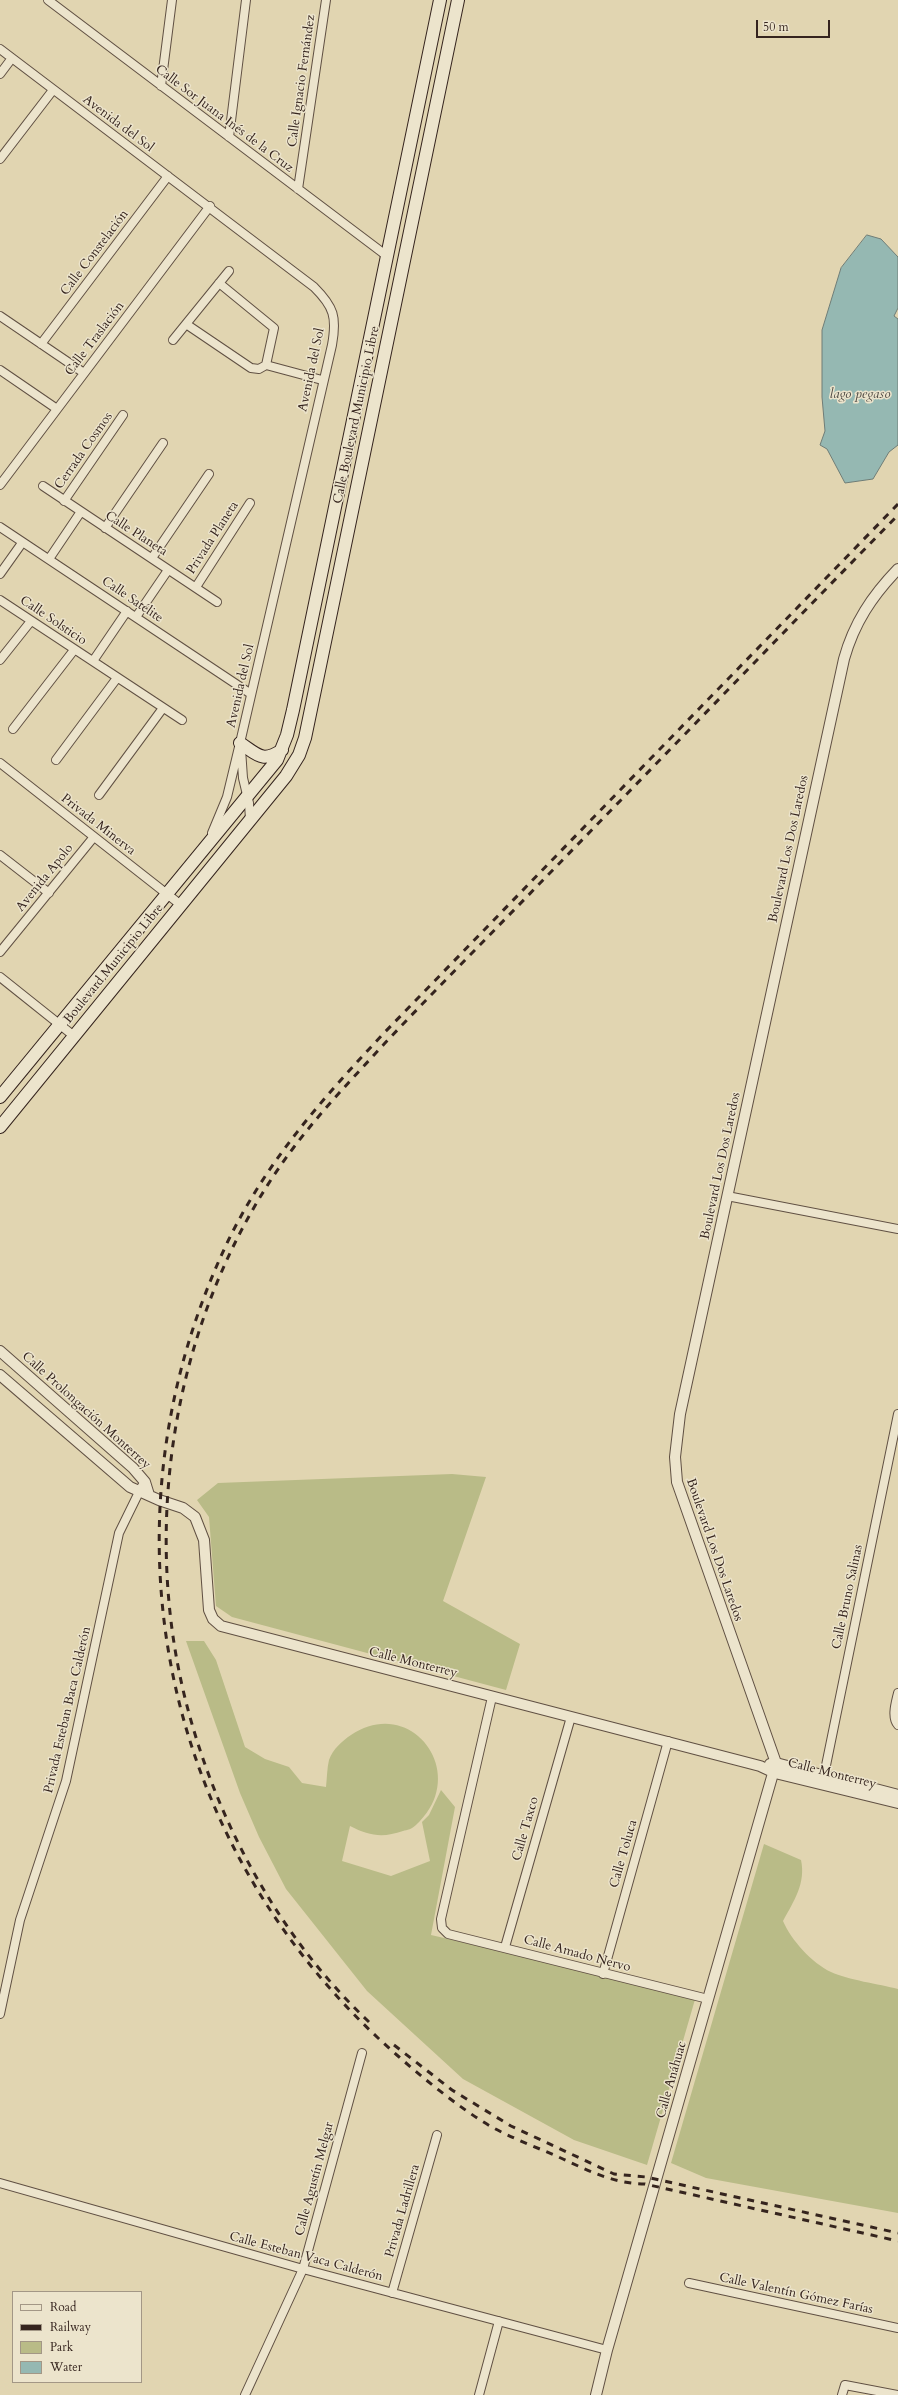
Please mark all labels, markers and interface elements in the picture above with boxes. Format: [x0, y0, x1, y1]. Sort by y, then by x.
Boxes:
scale bar [758, 12, 832, 38]
street label: Calle Ignacio Fernández [285, 14, 319, 148]
text: 50 m [763, 19, 789, 35]
street label: Calle Sor Juana Inés de la Cruz [152, 62, 296, 176]
street label: Avenida del Sol [79, 92, 157, 156]
street label: Calle Constelación [58, 207, 132, 299]
street label: Calle Traslación [62, 299, 128, 379]
street label: Calle Boulevard Municipio Libre [331, 325, 383, 505]
street label: Avenida del Sol [296, 327, 328, 413]
water label: lago pegaso [829, 387, 891, 403]
street label: Cerrada Cosmos [52, 409, 116, 493]
street label: Privada Planeta [184, 499, 242, 577]
street label: Calle Planeta [102, 508, 170, 560]
street label: Calle Satélite [98, 574, 166, 626]
street label: Calle Solsticio [17, 593, 89, 649]
street label: Avenida del Sol [224, 643, 258, 729]
street label: Boulevard Los Dos Laredos [766, 774, 812, 924]
street label: Privada Minerva [58, 791, 138, 859]
street label: Avenida Apolo [13, 841, 77, 915]
street label: Boulevard Municipio Libre [61, 901, 167, 1027]
street label: Boulevard Los Dos Laredos [698, 1091, 744, 1241]
street label: Calle Prolongación Monterrey [18, 1349, 154, 1473]
street label: Boulevard Los Dos Laredos [682, 1476, 746, 1624]
street label: Calle Bruno Salinas [829, 1543, 867, 1651]
street label: Privada Esteban Baca Calderón [41, 1625, 95, 1795]
street label: Calle Monterrey [367, 1644, 459, 1682]
street label: Calle Monterrey [786, 1755, 878, 1793]
street label: Calle Taxco [509, 1795, 543, 1863]
street label: Calle Toluca [607, 1818, 641, 1890]
street label: Calle Amado Nervo [522, 1932, 632, 1976]
street label: Calle Anáhuac [654, 2040, 690, 2120]
street label: Calle Agustín Melgar [292, 2120, 338, 2238]
street label: Privada Ladrillera [382, 2163, 424, 2259]
street label: Calle Esteban Vaca Calderón [227, 2229, 385, 2285]
street label: Calle Valentín Gómez Farías [718, 2270, 874, 2318]
legend [12, 2291, 142, 2383]
text: Road [50, 2299, 76, 2315]
text: Railway [50, 2319, 91, 2335]
text: Park [50, 2339, 73, 2355]
text: Water [50, 2359, 82, 2375]

